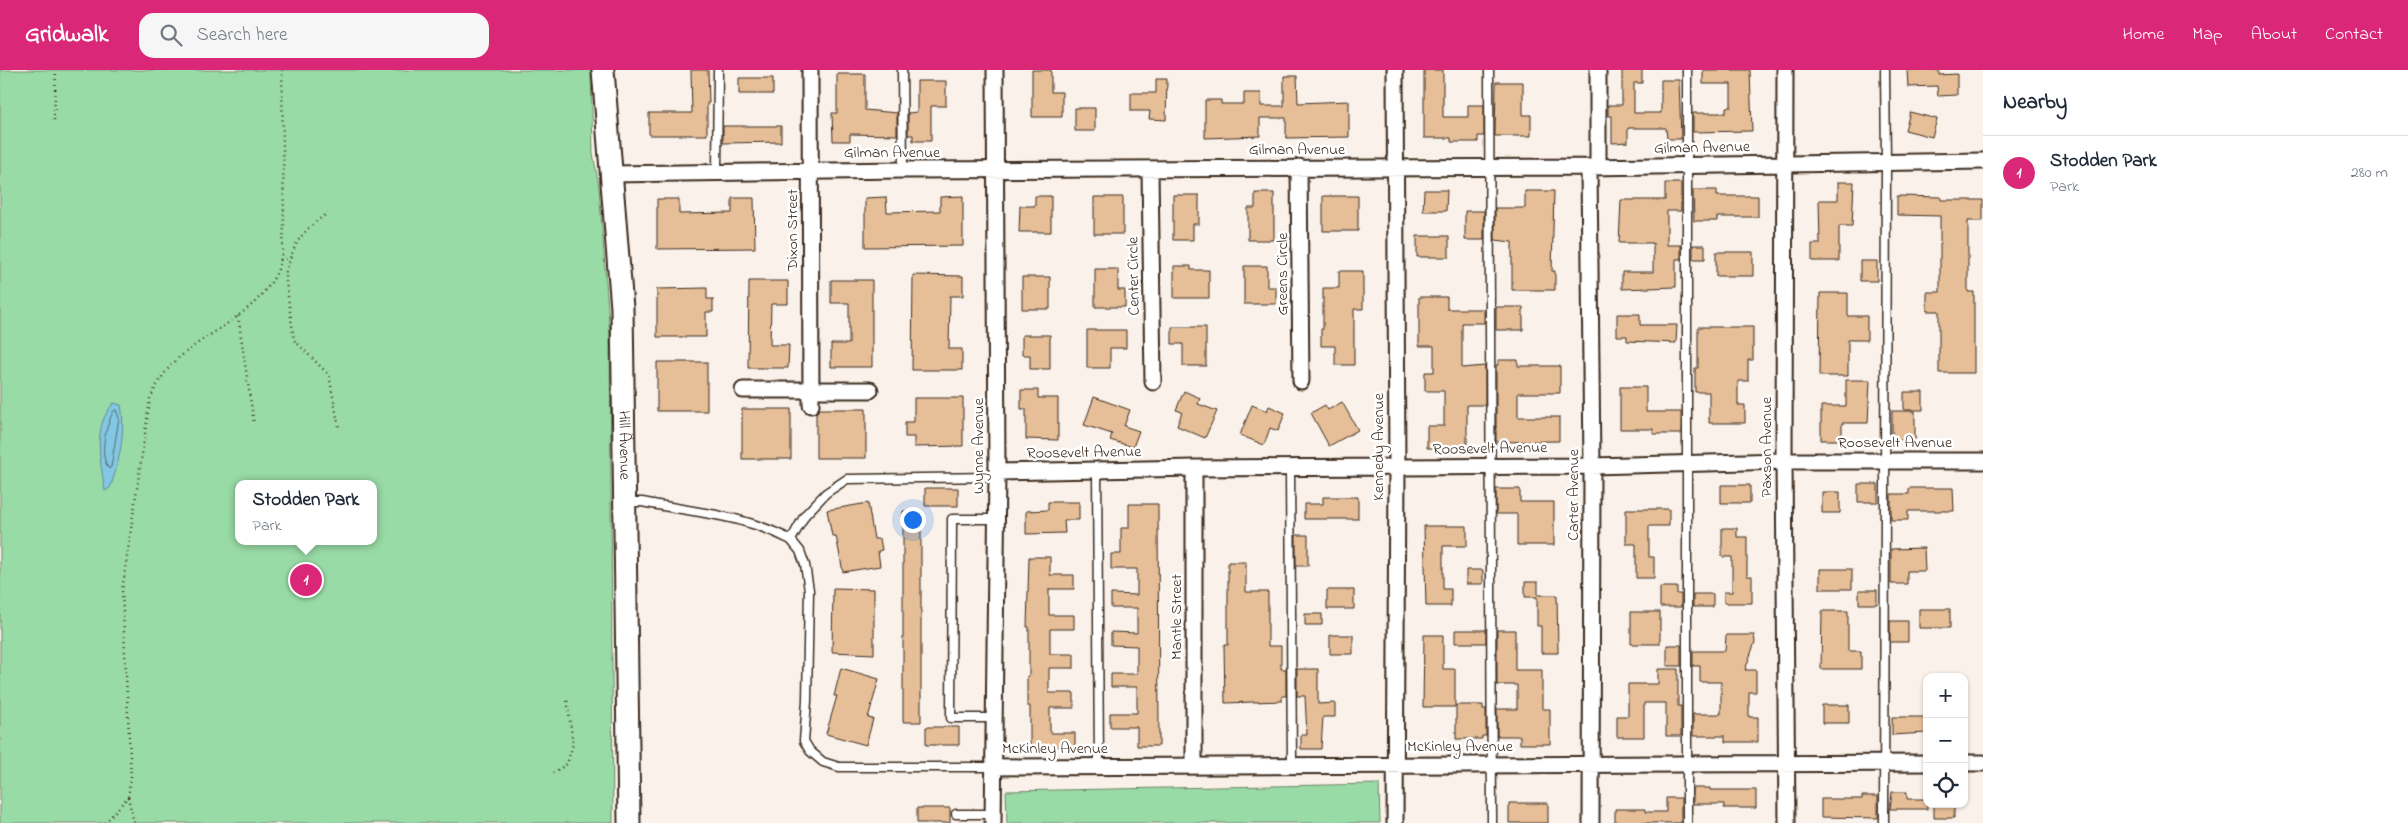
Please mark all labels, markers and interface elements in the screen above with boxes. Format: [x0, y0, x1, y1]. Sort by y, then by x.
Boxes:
search box [139, 13, 489, 58]
text: Gridwalk [25, 18, 109, 53]
icon: search [157, 21, 185, 49]
text: Search here [197, 22, 288, 49]
text: Home [2123, 22, 2164, 48]
text: Map [2192, 22, 2223, 48]
text: About [2251, 22, 2297, 48]
text: Contact [2325, 22, 2383, 48]
text: Nearby [2003, 88, 2067, 118]
street label: Gilman Avenue [1654, 135, 1751, 161]
street label: Gilman Avenue [1249, 138, 1346, 162]
street label: Gilman Avenue [844, 141, 941, 165]
text: Stodden Park [2050, 148, 2157, 175]
text: 1 [2016, 161, 2022, 185]
text: 280 m [2351, 161, 2388, 185]
text: Park [2050, 175, 2079, 199]
street label: Dixon Street [781, 188, 805, 272]
street label: Greens Circle [1271, 232, 1295, 315]
street label: Center Circle [1121, 236, 1147, 316]
street label: Kennedy Avenue [1367, 392, 1391, 501]
street label: Paxson Avenue [1755, 396, 1779, 497]
street label: Wynne Avenue [967, 397, 991, 494]
street label: Hill Avenue [611, 410, 636, 481]
street label: Roosevelt Avenue [1838, 431, 1953, 455]
street label: Roosevelt Avenue [1433, 436, 1548, 462]
street label: Roosevelt Avenue [1027, 440, 1142, 466]
street label: Carter Avenue [1562, 448, 1586, 541]
popup [235, 480, 377, 545]
text: Stodden Park [253, 487, 359, 514]
your location [900, 507, 926, 533]
text: Park [253, 514, 282, 538]
pin: 1 [290, 561, 322, 599]
street label: Mantle Street [1165, 573, 1189, 660]
map controls [1923, 673, 1968, 808]
button: + [1923, 673, 1968, 718]
button: − [1923, 718, 1968, 763]
street label: McKinley Avenue [1407, 735, 1514, 759]
street label: McKinley Avenue [1002, 737, 1109, 761]
button: locate [1923, 763, 1968, 808]

